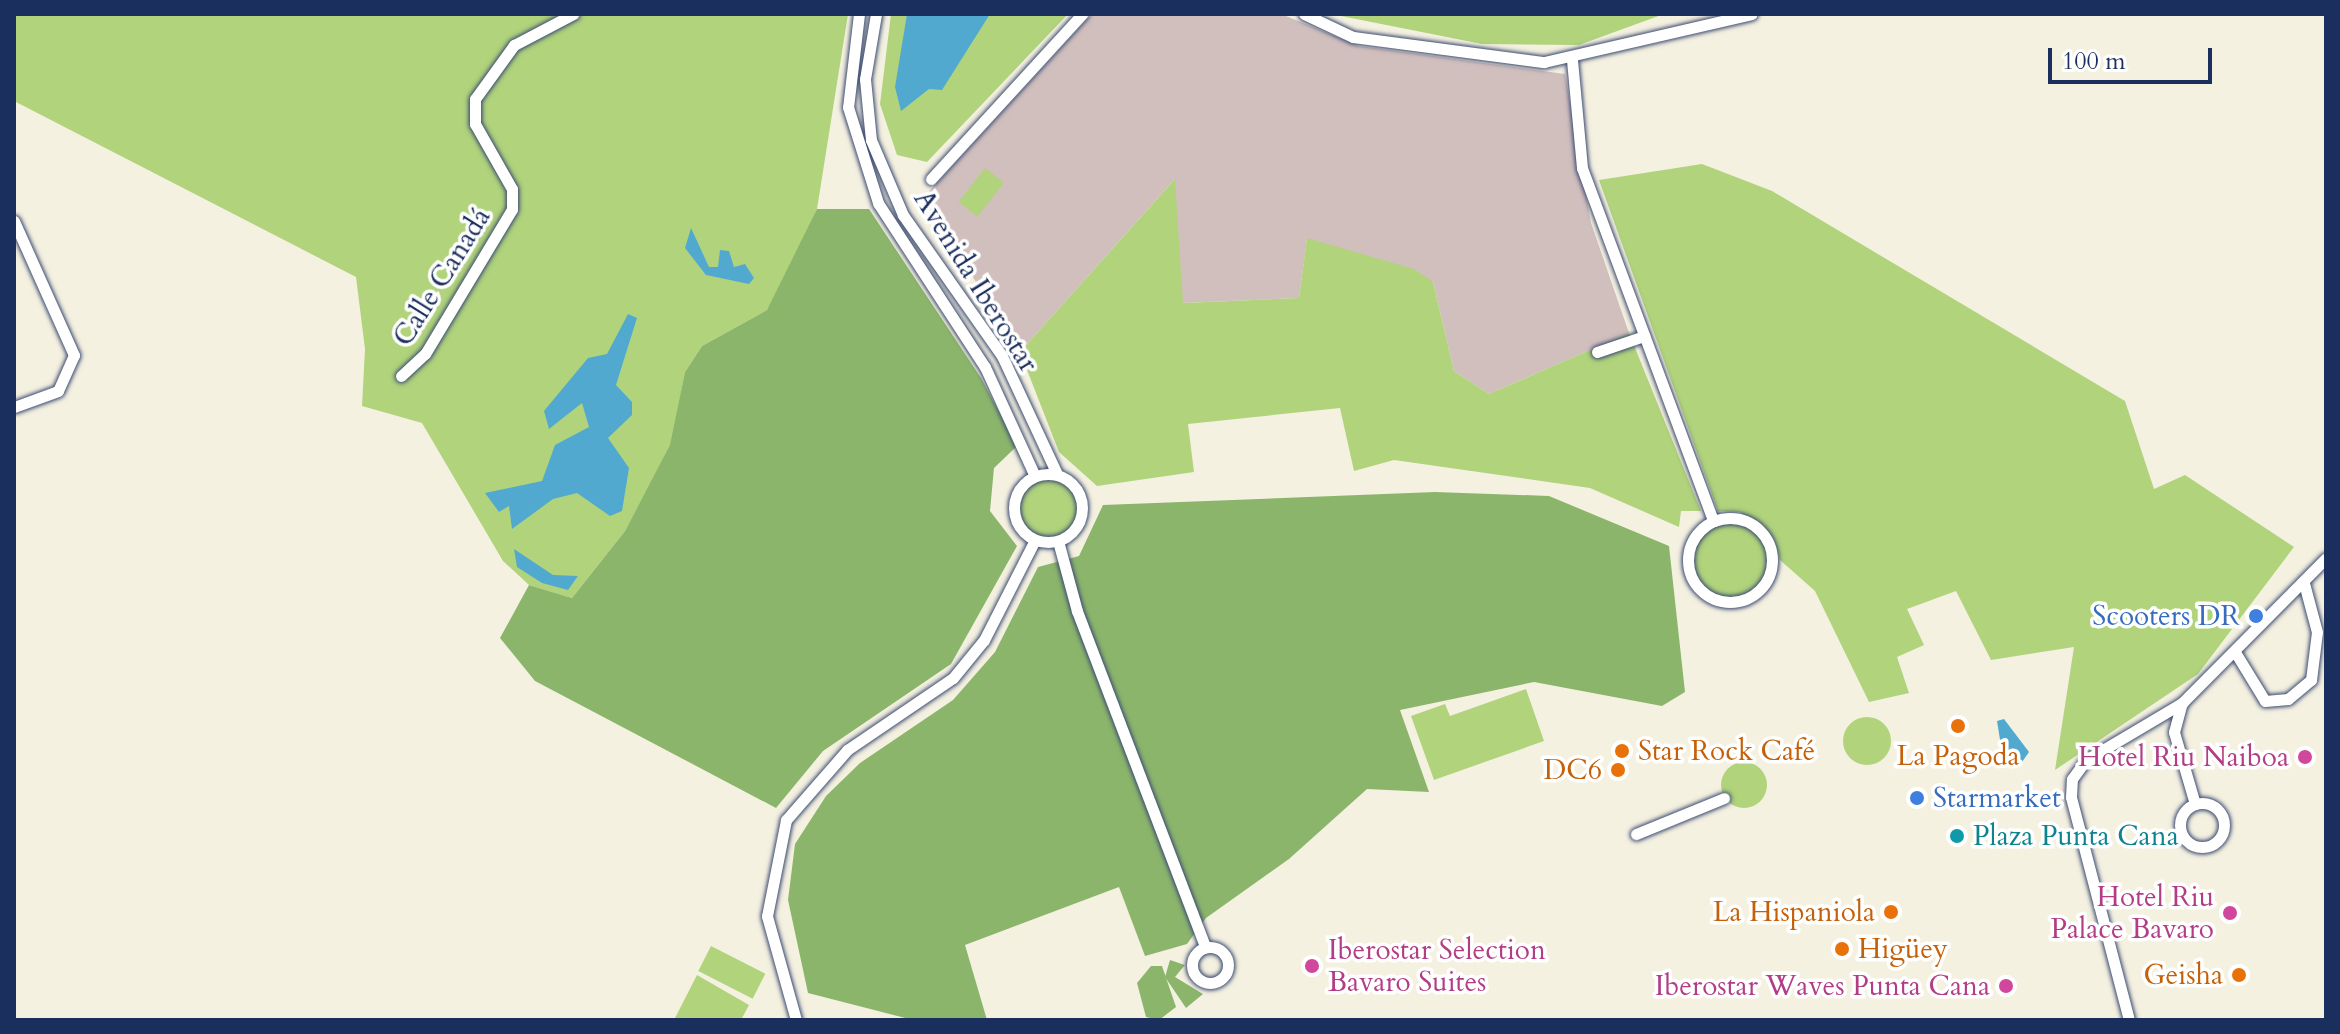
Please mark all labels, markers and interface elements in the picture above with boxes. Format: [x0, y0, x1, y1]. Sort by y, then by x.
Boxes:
scale bar [2052, 32, 2216, 82]
text: 100 m [2062, 45, 2126, 78]
street label: Avenida Iberostar [907, 184, 1045, 378]
street label: Calle Canadá [386, 202, 498, 352]
place label: Scooters DR [2092, 599, 2240, 633]
marker: Scooters DR [2247, 607, 2265, 625]
marker: La Pagoda [1949, 717, 1967, 735]
place label: Star Rock Café [1638, 734, 1815, 768]
place label: La Pagoda [1896, 739, 2020, 773]
place label: Hotel Riu Naiboa [2078, 740, 2289, 774]
marker: Star Rock Café [1613, 742, 1631, 760]
marker: Hotel Riu Naiboa [2296, 748, 2314, 766]
place label: DC6 [1543, 753, 1602, 787]
marker: DC6 [1609, 761, 1627, 779]
place label: Starmarket [1933, 781, 2061, 815]
marker: Starmarket [1908, 789, 1926, 807]
place label: Plaza Punta Cana [1973, 819, 2179, 853]
marker: Plaza Punta Cana [1948, 827, 1966, 845]
place label: Hotel Riu Palace Bavaro [2050, 880, 2214, 946]
place label: La Hispaniola [1713, 895, 1875, 929]
marker: La Hispaniola [1882, 903, 1900, 921]
marker: Hotel Riu Palace Bavaro [2221, 904, 2239, 922]
place label: Higüey [1858, 932, 1948, 966]
place label: Iberostar Selection Bavaro Suites [1328, 933, 1546, 999]
marker: Higüey [1833, 940, 1851, 958]
marker: Iberostar Selection Bavaro Suites [1303, 957, 1321, 975]
place label: Geisha [2143, 958, 2223, 992]
marker: Geisha [2230, 966, 2248, 984]
place label: Iberostar Waves Punta Cana [1655, 969, 1990, 1003]
marker: Iberostar Waves Punta Cana [1997, 977, 2015, 995]

